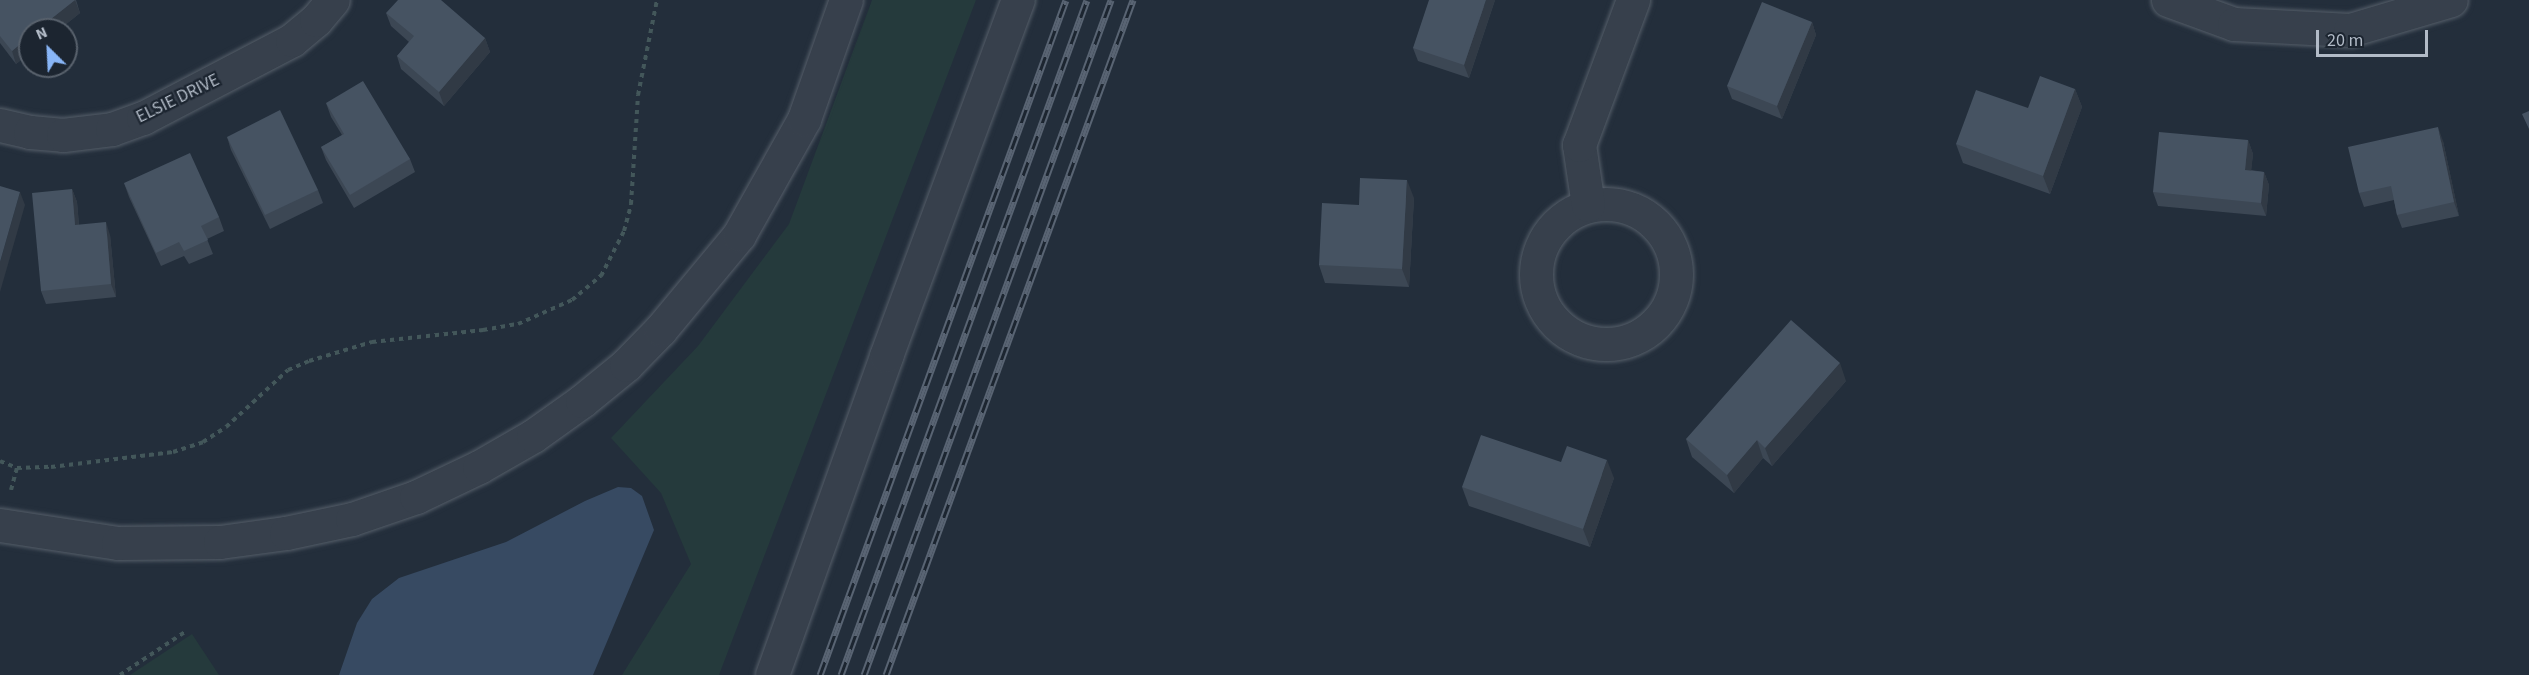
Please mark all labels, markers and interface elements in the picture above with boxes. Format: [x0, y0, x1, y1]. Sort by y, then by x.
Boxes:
north arrow [18, 18, 78, 78]
scale bar [2319, 18, 2432, 56]
text: N [32, 21, 51, 46]
text: 20 m [2327, 28, 2363, 53]
street label: ELSIE DRIVE [133, 70, 223, 128]

